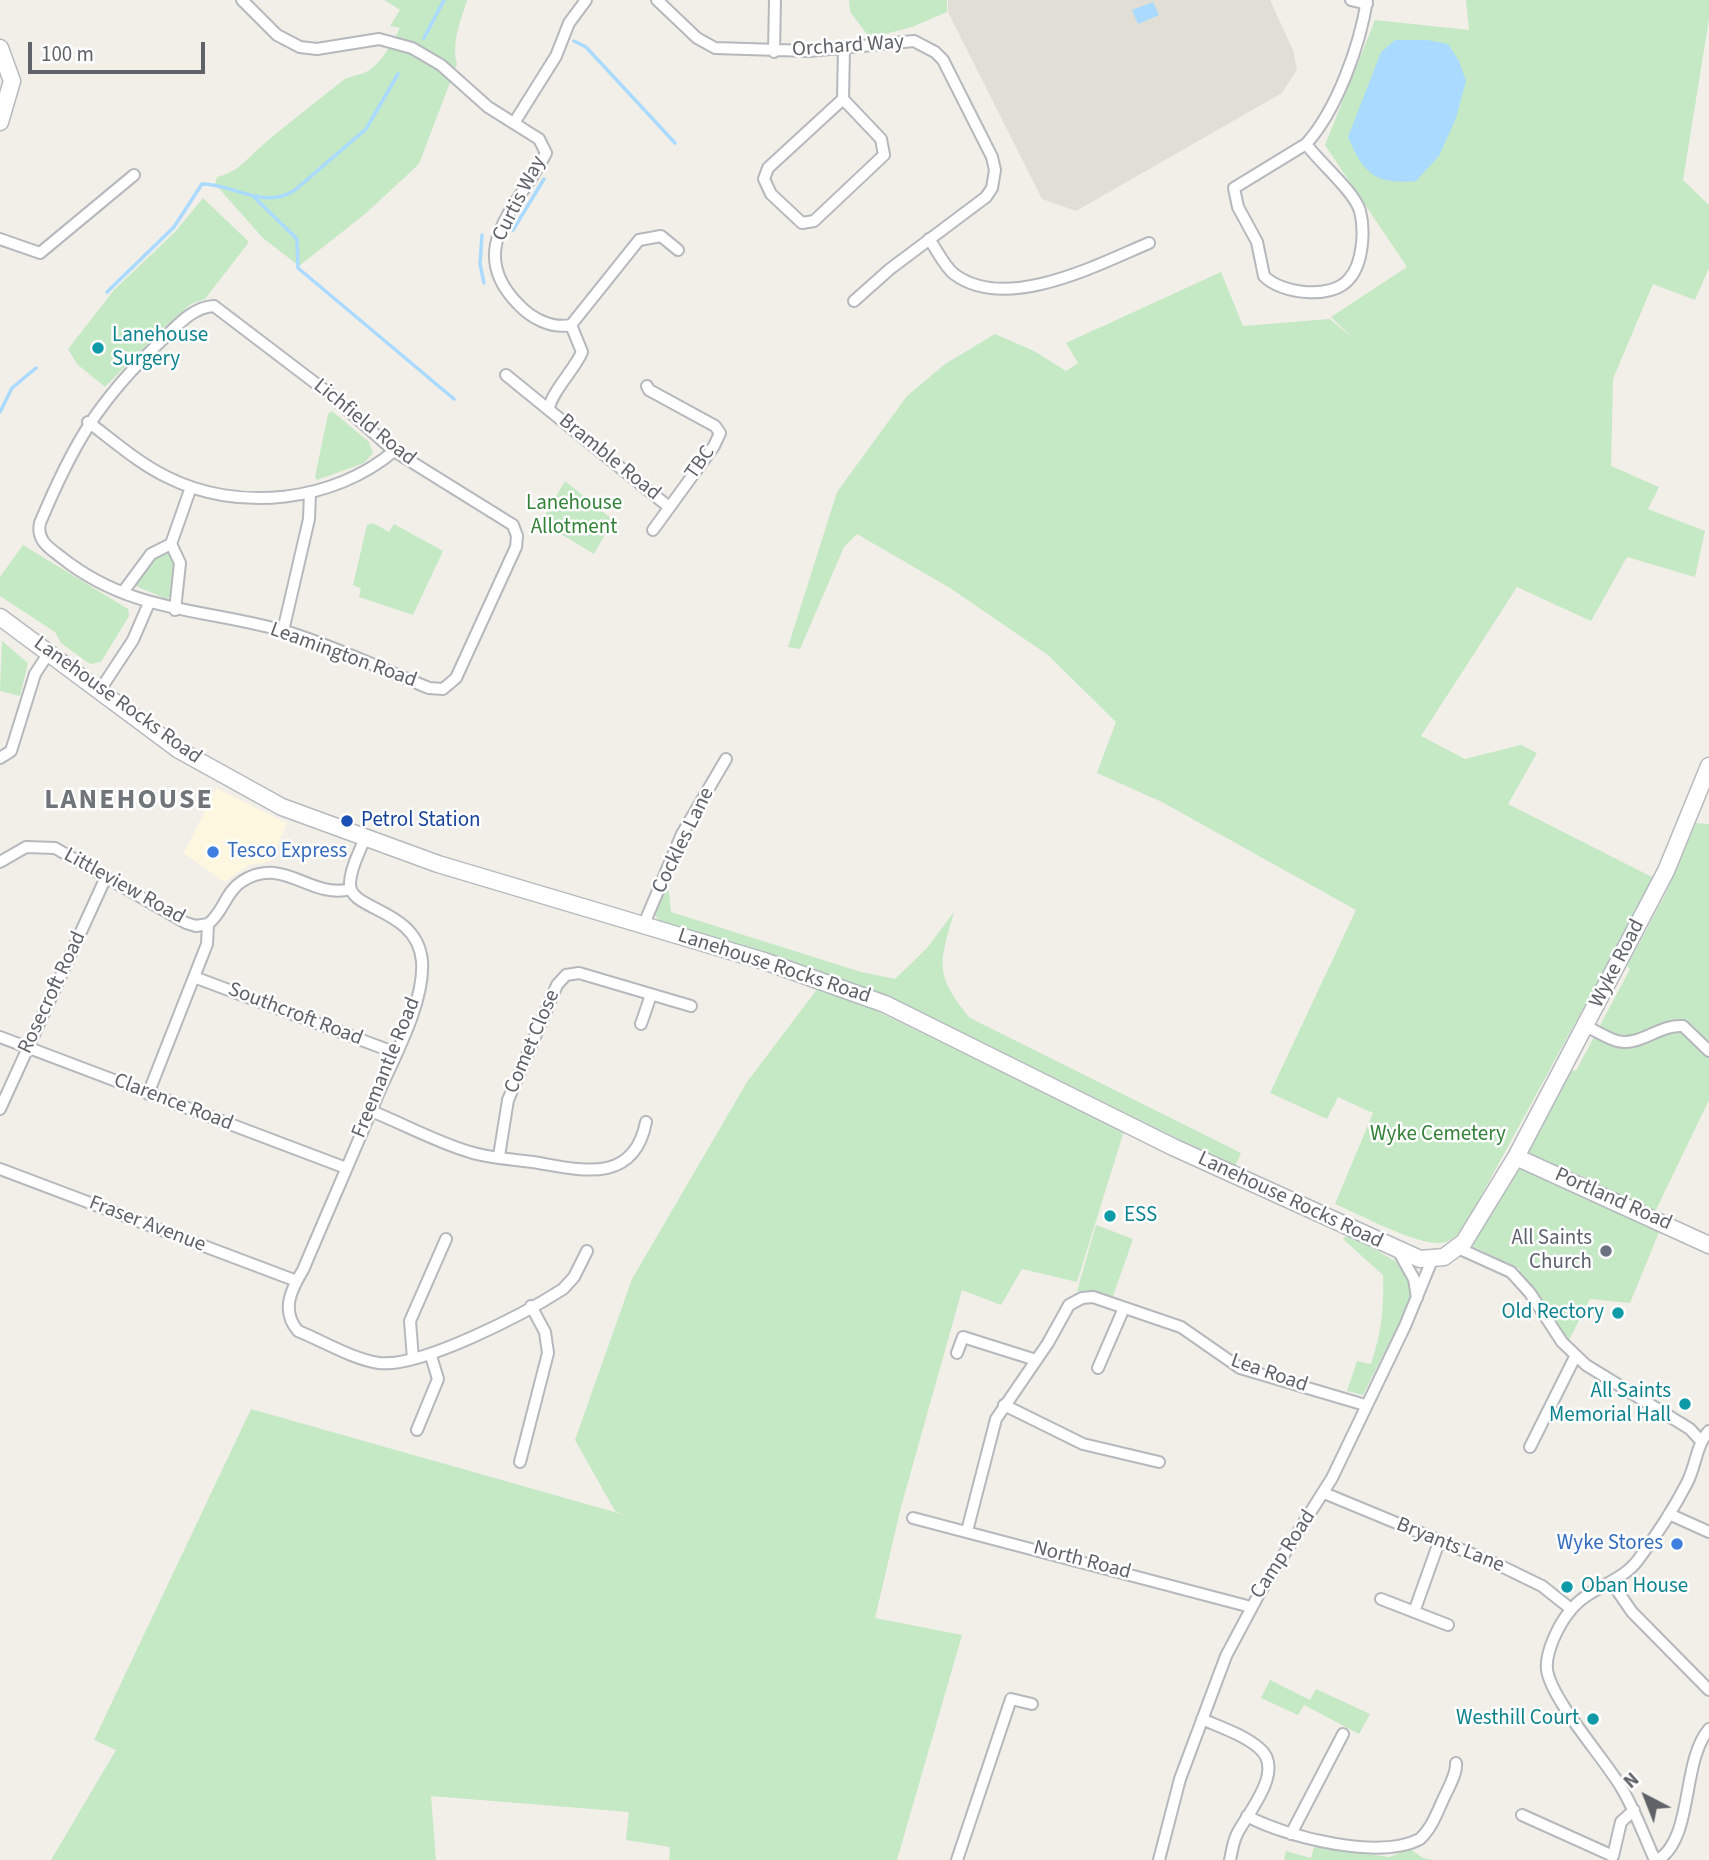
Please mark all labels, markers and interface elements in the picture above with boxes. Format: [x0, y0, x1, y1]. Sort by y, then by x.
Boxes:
scale bar [32, 28, 208, 72]
street label: Orchard Way [791, 31, 905, 63]
text: 100 m [41, 39, 94, 69]
street label: Curtis Way [488, 152, 552, 246]
place label: Lanehouse Surgery [112, 323, 208, 373]
marker: Lanehouse Surgery [90, 340, 106, 356]
street label: Lichfield Road [308, 374, 420, 472]
street label: Bramble Road [553, 409, 665, 507]
street label: TBC [680, 441, 722, 485]
park label: Lanehouse Allotment [526, 491, 622, 541]
street label: Leamington Road [266, 618, 420, 694]
street label: Lanehouse Rocks Road [28, 632, 206, 770]
street label: Cockles Lane [648, 784, 720, 898]
district label: LANEHOUSE [45, 785, 213, 819]
place label: Petrol Station [361, 808, 481, 834]
marker: Petrol Station [339, 813, 355, 829]
place label: Tesco Express [227, 839, 347, 865]
street label: Littleview Road [59, 843, 189, 931]
marker: Tesco Express [205, 844, 221, 860]
street label: Wyke Road [1585, 916, 1651, 1012]
street label: Lanehouse Rocks Road [674, 924, 874, 1010]
street label: Rosecroft Road [14, 928, 92, 1058]
street label: Southcroft Road [224, 978, 366, 1052]
street label: Comet Close [500, 986, 566, 1098]
street label: Freemantle Road [347, 994, 427, 1142]
street label: Clarence Road [110, 1069, 236, 1137]
park label: Wyke Cemetery [1370, 1122, 1506, 1148]
street label: Lanehouse Rocks Road [1193, 1147, 1387, 1255]
street label: Portland Road [1551, 1163, 1675, 1237]
street label: Fraser Avenue [85, 1191, 209, 1259]
place label: ESS [1124, 1203, 1157, 1229]
marker: ESS [1102, 1208, 1118, 1224]
place label: All Saints Church [1512, 1226, 1592, 1276]
marker: All Saints Church [1598, 1243, 1614, 1259]
place label: Old Rectory [1502, 1300, 1604, 1326]
marker: Old Rectory [1610, 1305, 1626, 1321]
street label: Lea Road [1227, 1349, 1311, 1399]
place label: All Saints Memorial Hall [1549, 1379, 1671, 1429]
marker: All Saints Memorial Hall [1677, 1396, 1693, 1412]
street label: Camp Road [1246, 1506, 1322, 1604]
street label: Bryants Lane [1392, 1513, 1508, 1579]
place label: Wyke Stores [1557, 1531, 1663, 1557]
street label: North Road [1030, 1536, 1134, 1586]
marker: Wyke Stores [1669, 1536, 1685, 1552]
place label: Oban House [1581, 1574, 1688, 1600]
marker: Oban House [1559, 1579, 1575, 1595]
place label: Westhill Court [1456, 1706, 1579, 1732]
marker: Westhill Court [1585, 1711, 1601, 1727]
north arrow [1611, 1762, 1681, 1832]
text: N [1618, 1767, 1645, 1795]

